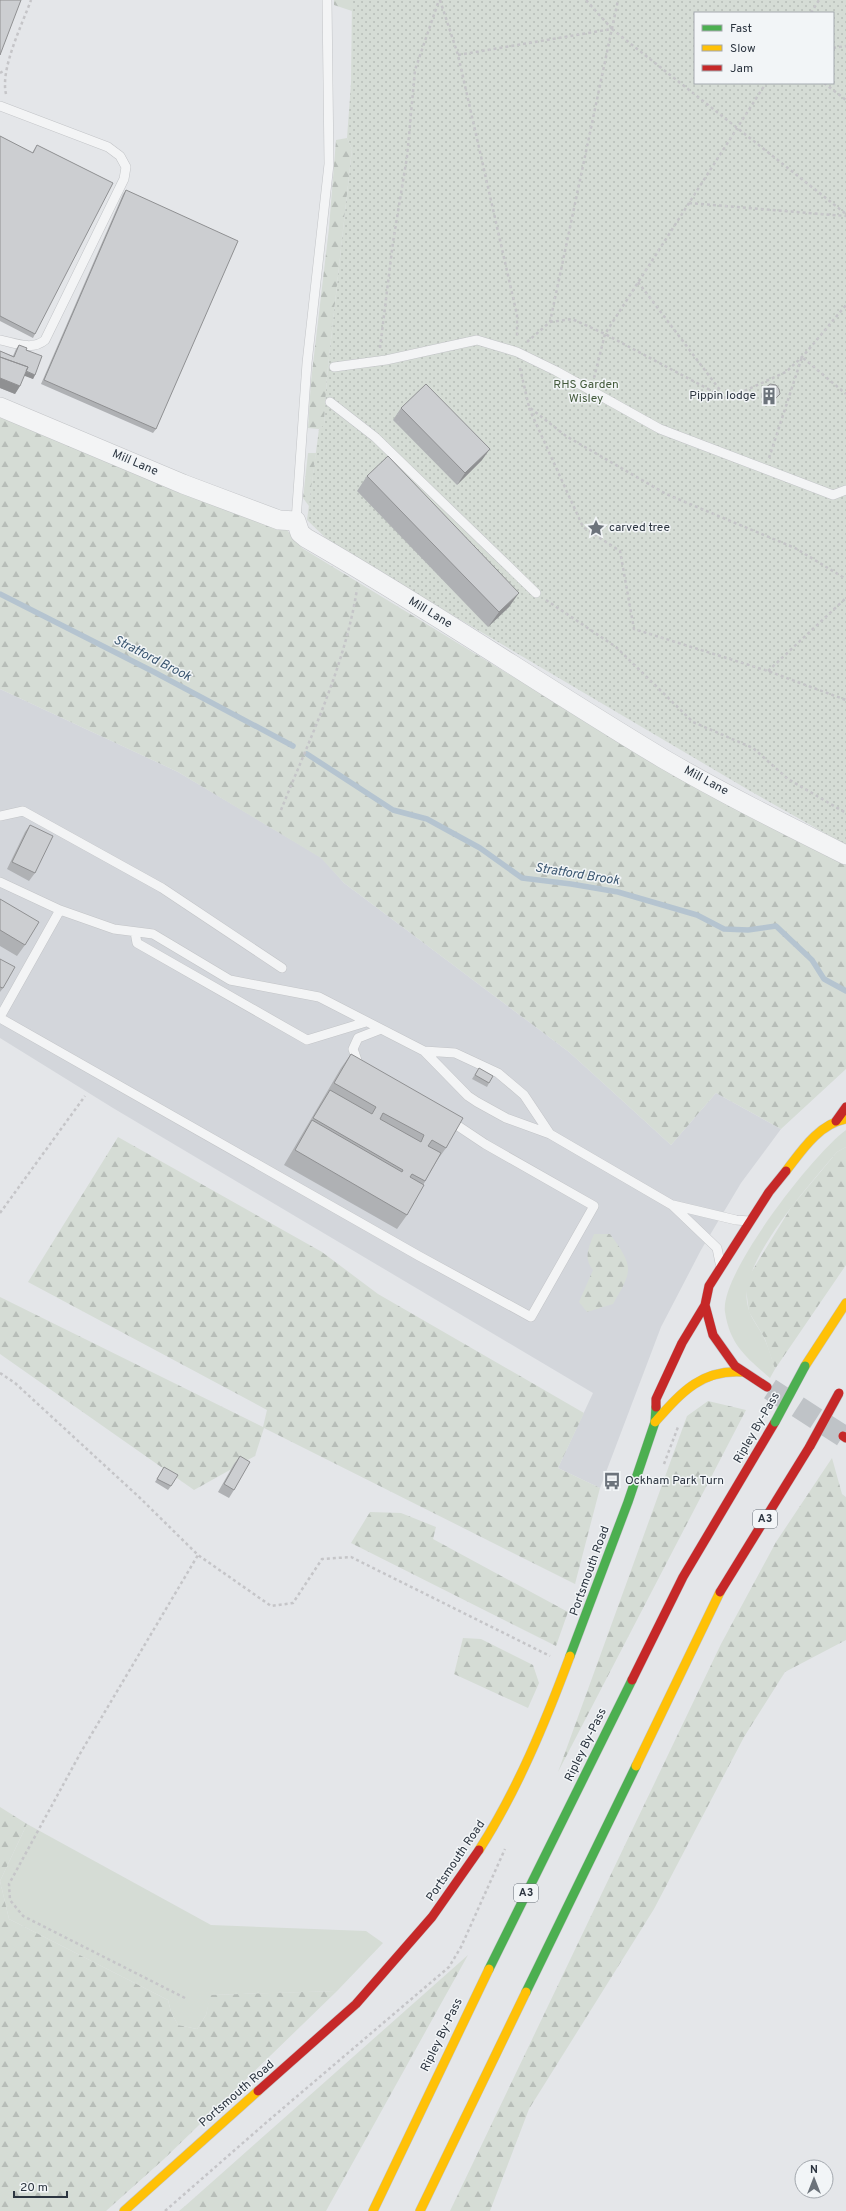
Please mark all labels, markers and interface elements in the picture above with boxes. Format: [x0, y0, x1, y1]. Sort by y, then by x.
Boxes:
legend [694, 12, 834, 84]
text: Fast [730, 21, 752, 37]
text: Slow [730, 41, 756, 57]
text: Jam [730, 61, 753, 77]
park label: RHS Garden Wisley [553, 377, 619, 407]
building icon: Pippin lodge [759, 386, 779, 406]
place label: Pippin lodge [689, 388, 756, 404]
street label: Mill Lane [110, 446, 160, 480]
place icon: carved tree [586, 518, 606, 538]
place label: carved tree [609, 520, 670, 536]
street label: Mill Lane [405, 594, 455, 632]
water label: Stratford Brook [110, 633, 194, 686]
street label: Mill Lane [681, 763, 731, 799]
water label: Stratford Brook [534, 860, 621, 890]
street label: Ripley By-Pass [730, 1389, 784, 1467]
bus stop icon: Ockham Park Turn [602, 1471, 622, 1491]
place label: Ockham Park Turn [625, 1473, 724, 1489]
road number: A3 [753, 1510, 777, 1528]
street label: Portsmouth Road [566, 1524, 614, 1618]
street label: Ripley By-Pass [561, 1706, 611, 1784]
street label: Portsmouth Road [423, 1817, 489, 1905]
road number: A3 [514, 1884, 538, 1902]
street label: Ripley By-Pass [417, 1996, 467, 2074]
street label: Portsmouth Road [196, 2057, 278, 2131]
north arrow [794, 2159, 834, 2199]
text: N [810, 2163, 818, 2177]
scale bar [14, 2173, 67, 2199]
text: 20 m [20, 2180, 48, 2196]

